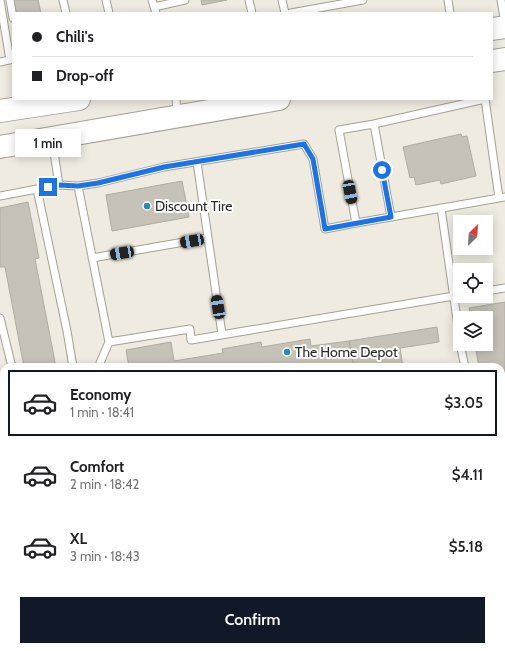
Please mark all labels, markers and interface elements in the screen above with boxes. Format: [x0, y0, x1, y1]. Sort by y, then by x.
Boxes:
text: Chili's [56, 28, 94, 46]
text: Drop-off [56, 67, 114, 85]
callout: 1 min [15, 129, 81, 157]
text: 1 min [33, 135, 63, 151]
route start [373, 161, 391, 179]
route end [39, 178, 57, 196]
car [342, 179, 358, 205]
place label: Discount Tire [155, 197, 232, 215]
marker: Discount Tire [142, 201, 152, 211]
north arrow [453, 215, 493, 255]
map controls [453, 215, 493, 351]
car [179, 233, 205, 249]
car [109, 245, 135, 261]
button: locate [453, 263, 493, 303]
car [210, 294, 226, 320]
button: layers [453, 311, 493, 351]
place label: The Home Depot [295, 343, 398, 361]
marker: The Home Depot [282, 347, 292, 357]
icon: car [22, 385, 58, 421]
text: Economy [70, 386, 131, 404]
text: $3.05 [444, 394, 483, 412]
text: 1 min · 18:41 [70, 404, 134, 420]
icon: car [22, 457, 58, 493]
text: Comfort [70, 458, 124, 476]
text: $4.11 [452, 466, 483, 484]
text: 2 min · 18:42 [70, 476, 139, 492]
icon: car [22, 529, 58, 565]
text: XL [70, 530, 87, 548]
text: $5.18 [449, 538, 483, 556]
text: 3 min · 18:43 [70, 548, 140, 564]
button: Confirm [20, 597, 485, 643]

